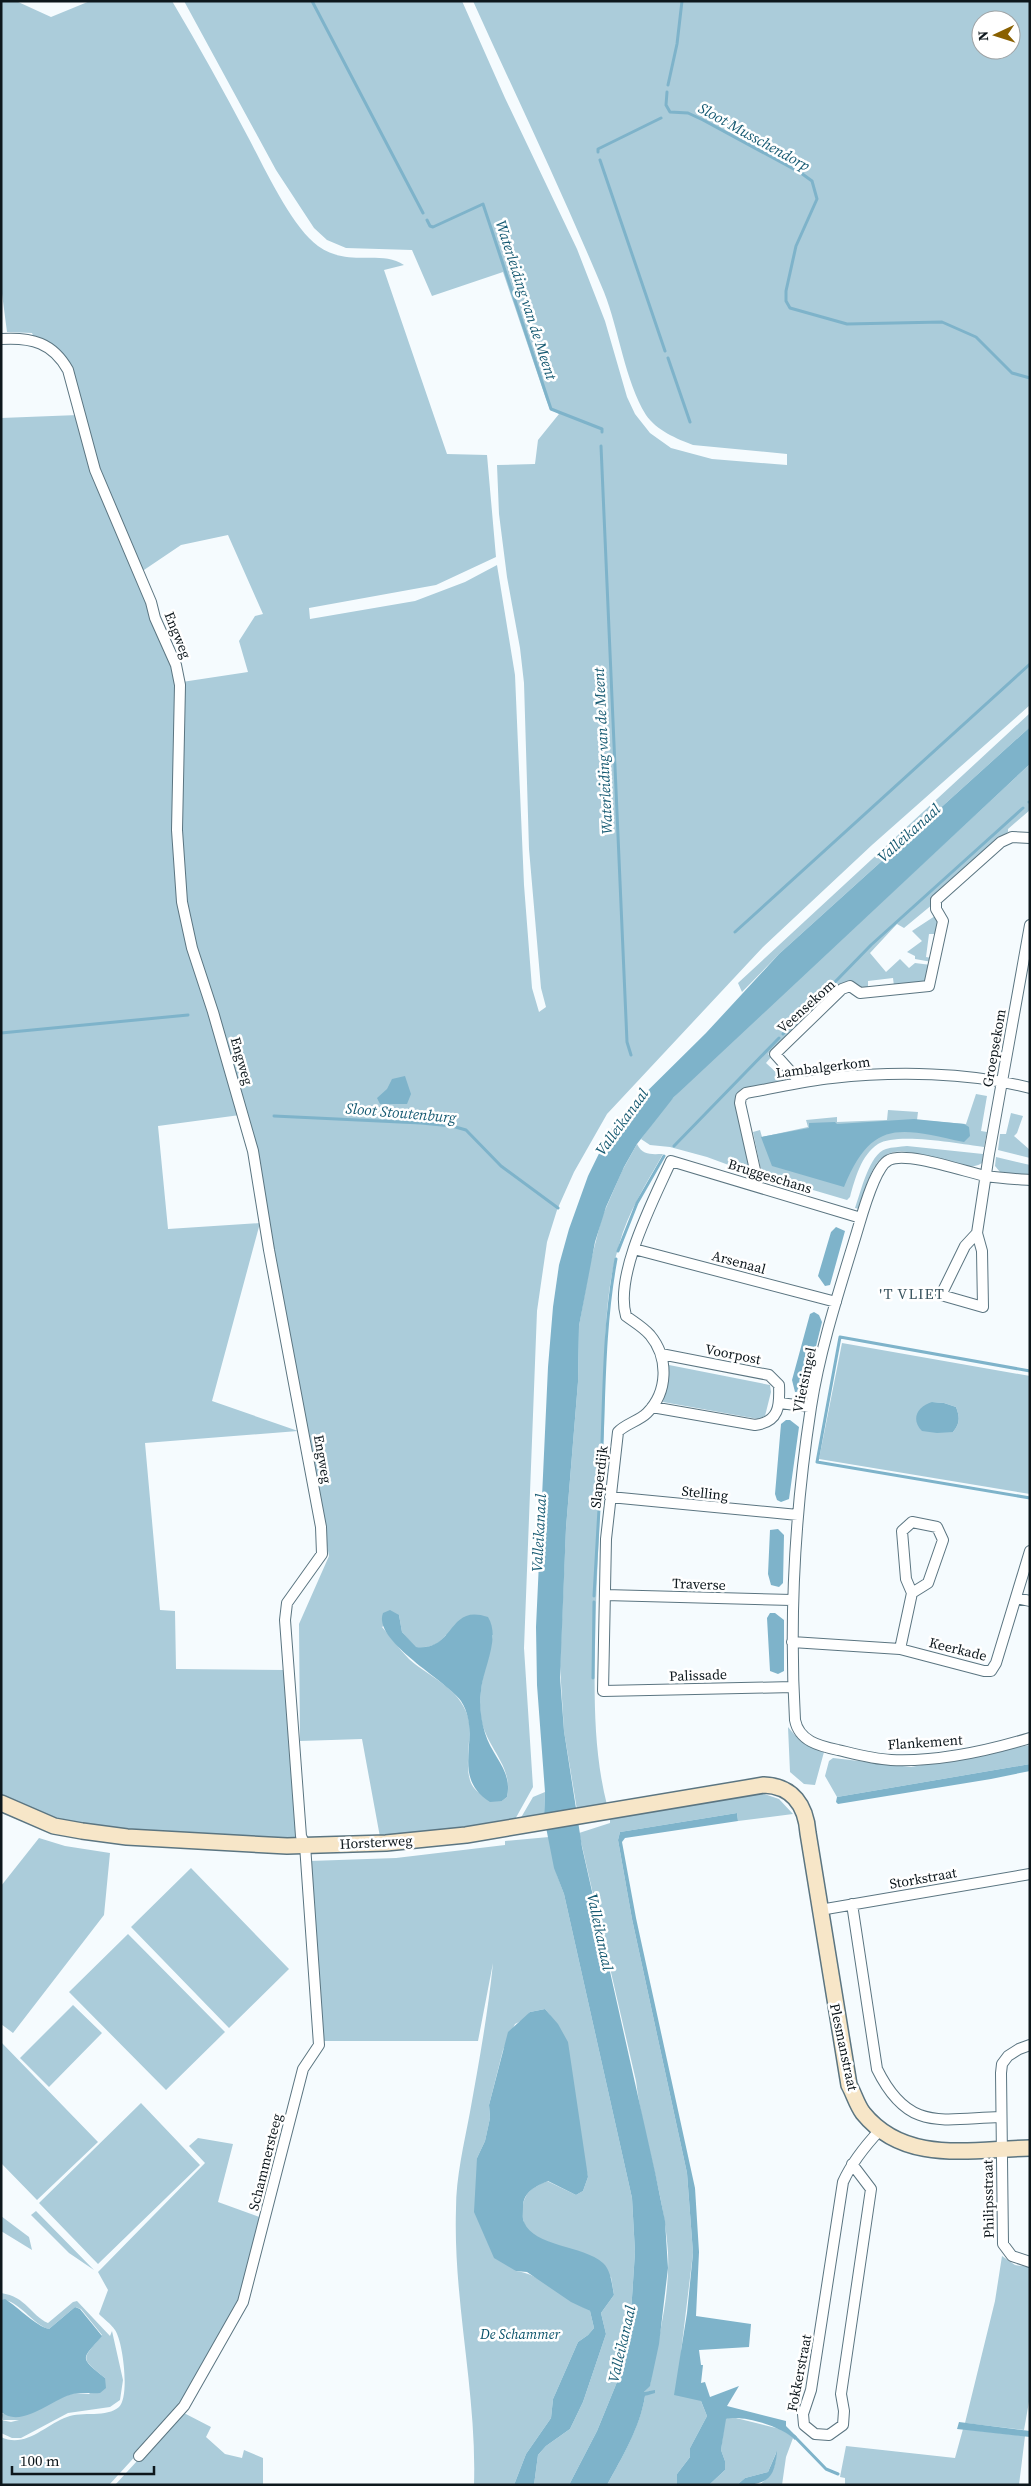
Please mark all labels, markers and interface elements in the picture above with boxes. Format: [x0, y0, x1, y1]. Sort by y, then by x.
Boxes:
north arrow [971, 10, 1021, 60]
text: N [973, 30, 993, 42]
water label: Sloot Musschendorp [695, 97, 814, 176]
water label: Waterleiding van de Meent [491, 217, 563, 383]
street label: Engweg [160, 609, 196, 661]
water label: Waterleiding van de Meent [588, 666, 617, 835]
water label: Valleikanaal [873, 798, 945, 867]
street label: Veensekom [773, 974, 840, 1038]
street label: Groepsekom [977, 1007, 1011, 1089]
street label: Engweg [226, 1035, 258, 1087]
street label: Lambalgerkom [775, 1051, 872, 1083]
water label: Valleikanaal [590, 1083, 654, 1160]
water label: Sloot Stoutenburg [345, 1097, 458, 1128]
street label: Bruggeschans [726, 1154, 814, 1198]
street label: Arsenaal [710, 1245, 768, 1279]
district label: 'T VLIET [879, 1283, 945, 1304]
street label: Voorpost [703, 1339, 763, 1369]
street label: Vlietsingel [787, 1345, 821, 1415]
street label: Engweg [309, 1433, 337, 1485]
street label: Slaperdijk [585, 1444, 613, 1509]
street label: Stelling [681, 1481, 729, 1505]
water label: Valleikanaal [526, 1493, 551, 1573]
street label: Traverse [672, 1573, 726, 1595]
street label: Keerkade [927, 1632, 989, 1666]
street label: Palissade [669, 1664, 727, 1686]
street label: Flankement [887, 1729, 964, 1755]
street label: Horsterweg [339, 1830, 413, 1854]
street label: Storkstraat [888, 1862, 959, 1894]
water label: Valleikanaal [582, 1891, 619, 1973]
street label: Plesmanstraat [825, 2001, 863, 2093]
street label: Schammersteeg [243, 2111, 287, 2213]
street label: Philipsstraat [977, 2159, 999, 2238]
water label: Valleikanaal [602, 2303, 641, 2384]
park label: De Schammer [479, 2324, 560, 2344]
street label: Fokkerstraat [782, 2332, 816, 2413]
scale bar [12, 2444, 155, 2476]
text: 100 m [20, 2450, 60, 2471]

